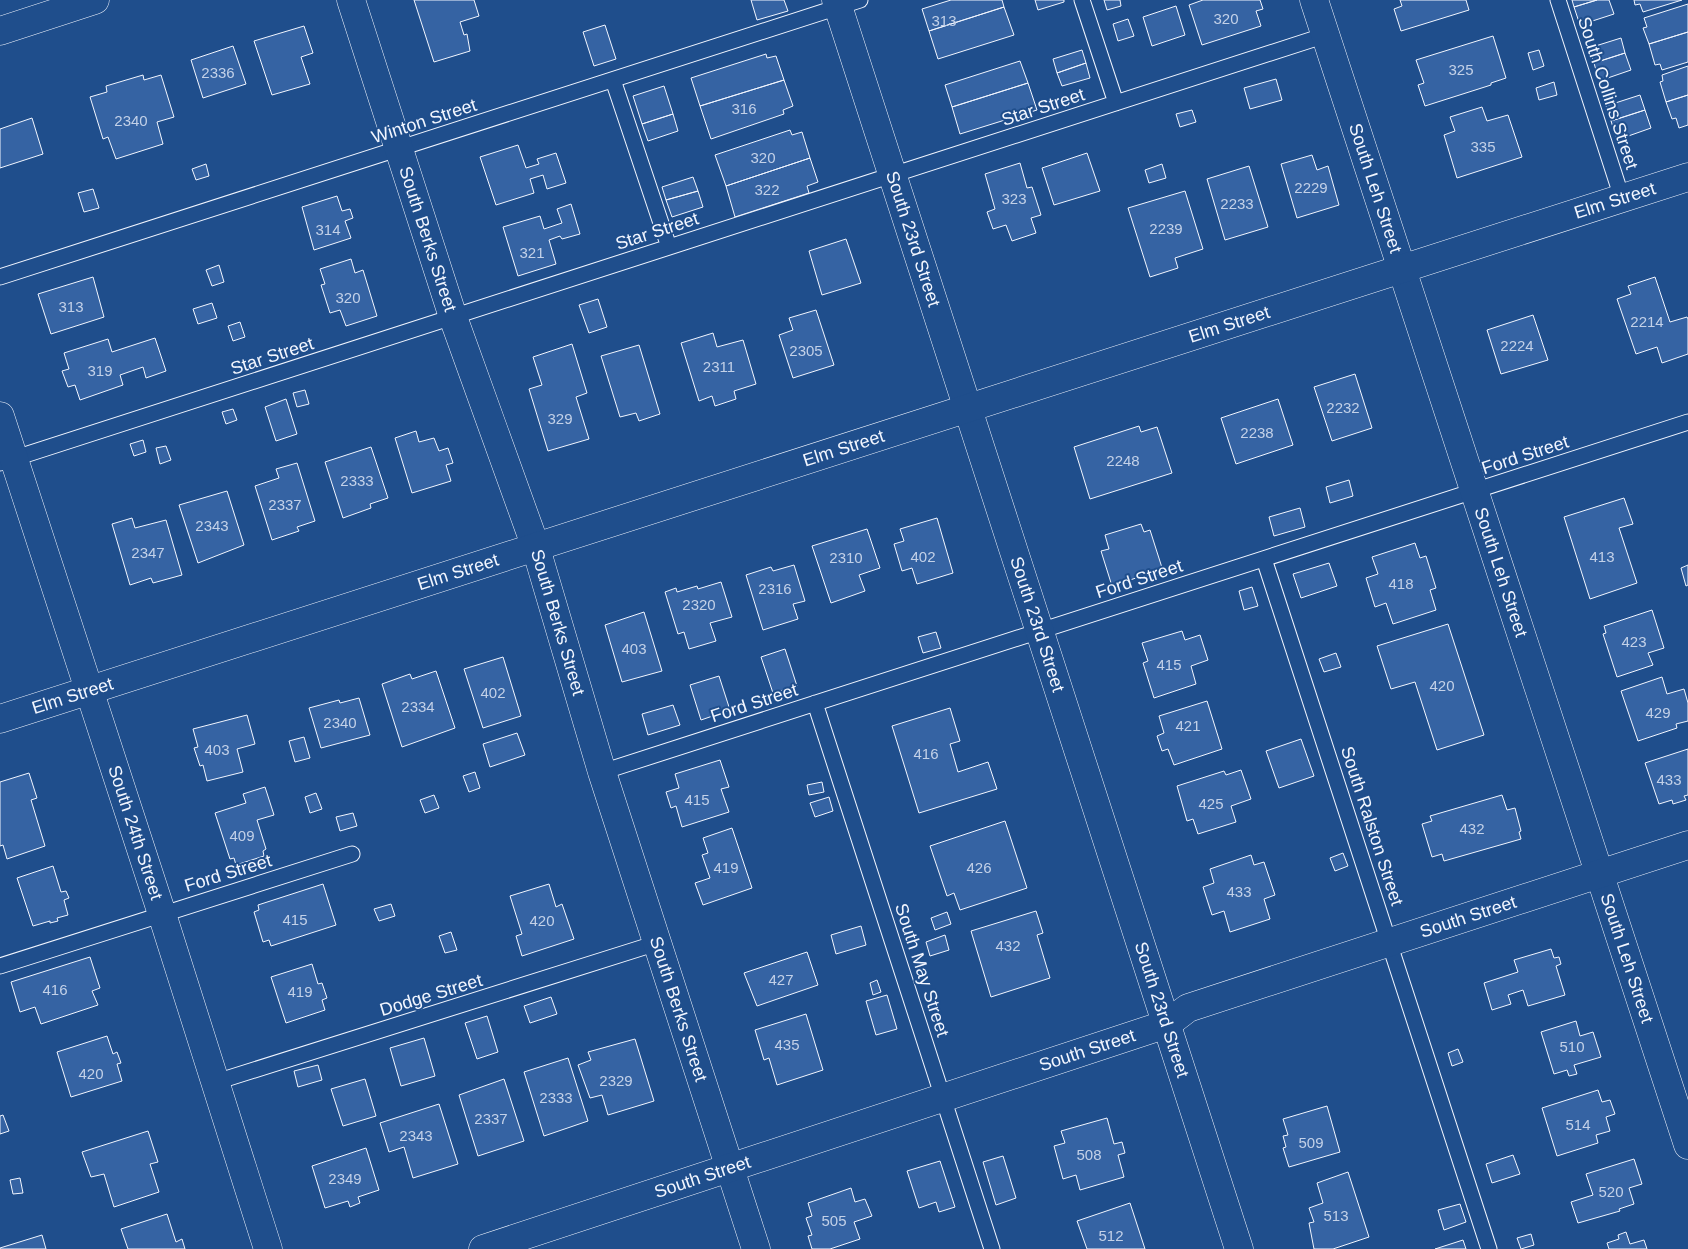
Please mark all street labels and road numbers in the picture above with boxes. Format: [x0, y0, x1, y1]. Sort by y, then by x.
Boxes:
street label: South Collins Street [1574, 14, 1642, 172]
street label: Star Street [999, 84, 1087, 130]
street label: Winton Street [369, 95, 479, 147]
street label: South Leh Street [1345, 121, 1406, 256]
street label: South Berks Street [395, 164, 461, 314]
street label: South 23rd Street [882, 169, 944, 309]
street label: Elm Street [1572, 178, 1658, 223]
street label: Star Street [613, 208, 701, 254]
street label: Elm Street [1186, 302, 1272, 347]
street label: Star Street [228, 333, 316, 379]
street label: Elm Street [800, 426, 887, 471]
street label: Ford Street [1479, 432, 1571, 478]
street label: South Leh Street [1470, 505, 1531, 640]
street label: South Berks Street [527, 547, 589, 698]
street label: Elm Street [415, 550, 501, 594]
street label: South 23rd Street [1006, 554, 1069, 695]
street label: Ford Street [1093, 556, 1185, 602]
street label: Elm Street [29, 673, 115, 718]
street label: Ford Street [708, 680, 800, 726]
street label: South Ralston Street [1337, 744, 1407, 908]
street label: South 24th Street [104, 763, 167, 902]
street label: Ford Street [182, 850, 274, 896]
street label: South Leh Street [1596, 891, 1657, 1026]
street label: South Street [1417, 892, 1519, 942]
street label: South May Street [891, 901, 953, 1039]
street label: South Berks Street [646, 934, 711, 1084]
street label: South 23rd Street [1131, 939, 1193, 1080]
street label: Dodge Street [377, 970, 485, 1020]
street label: South Street [1036, 1025, 1138, 1075]
street label: South Street [652, 1152, 753, 1202]

